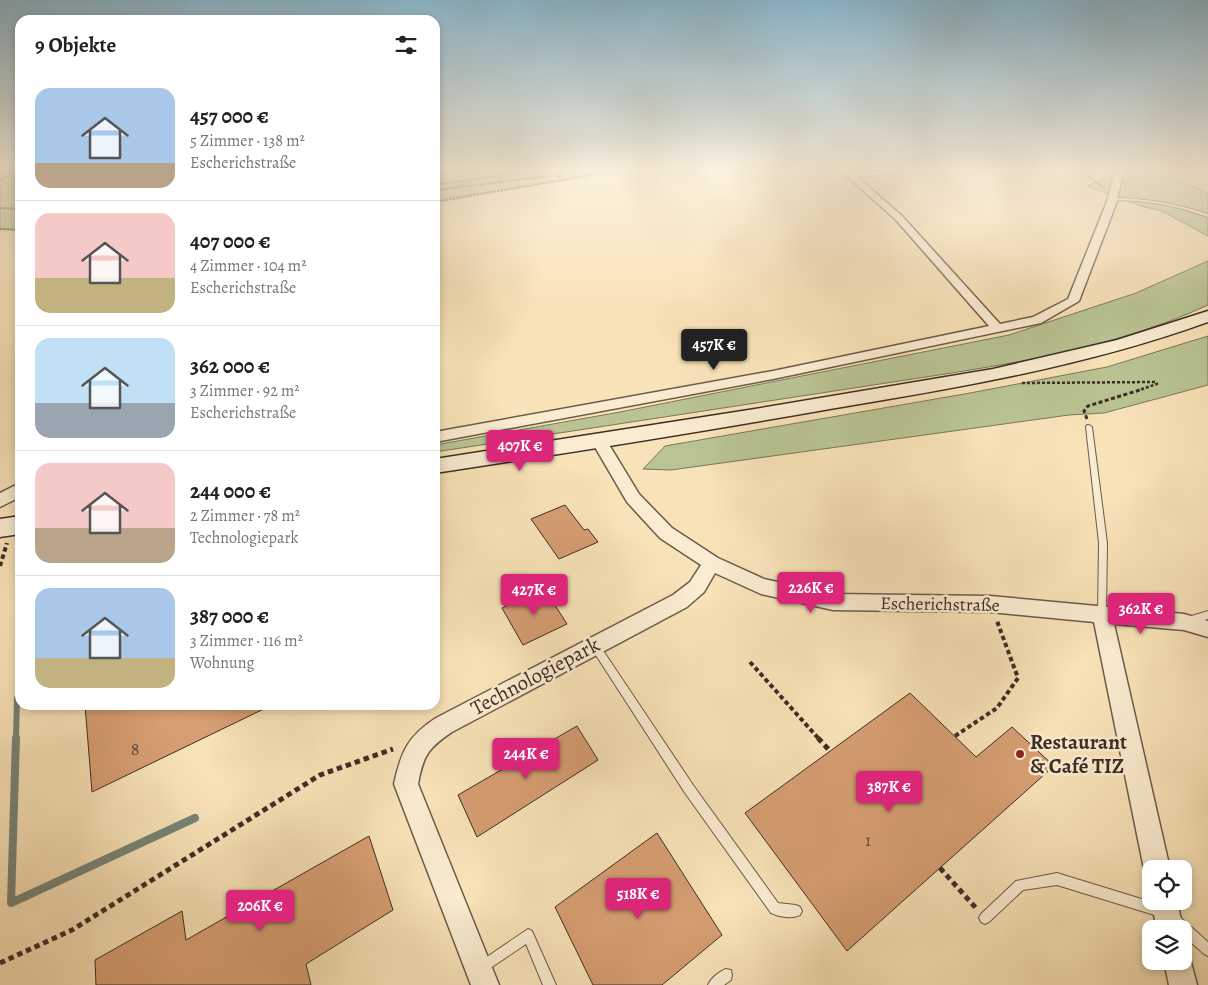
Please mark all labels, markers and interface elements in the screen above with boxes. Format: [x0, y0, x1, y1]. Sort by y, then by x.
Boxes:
text: 9 Objekte [35, 31, 116, 59]
icon: filters [392, 31, 420, 59]
text: 457 000 € [190, 102, 269, 130]
icon: home [75, 108, 135, 168]
text: 5 Zimmer · 138 m² [190, 130, 305, 152]
text: Escherichstraße [190, 152, 296, 174]
text: 407 000 € [190, 227, 270, 255]
icon: home [75, 233, 135, 293]
text: 4 Zimmer · 104 m² [190, 255, 306, 277]
text: Escherichstraße [190, 277, 296, 299]
pin: 457K € [673, 328, 755, 371]
text: 457K € [692, 334, 736, 356]
text: 362 000 € [190, 352, 270, 380]
icon: home [75, 358, 135, 418]
text: 3 Zimmer · 92 m² [190, 380, 299, 402]
text: Escherichstraße [190, 402, 296, 424]
pin: 407K € [479, 430, 561, 472]
text: 407K € [498, 435, 542, 457]
text: 244 000 € [190, 477, 271, 505]
icon: home [75, 483, 135, 543]
text: 2 Zimmer · 78 m² [190, 505, 300, 527]
text: Technologiepark [190, 527, 299, 549]
pin: 226K € [770, 572, 852, 614]
pin: 427K € [493, 574, 575, 616]
text: 226K € [788, 577, 834, 599]
text: 427K € [512, 579, 556, 601]
street label: Escherichstraße [880, 591, 1000, 617]
pin: 362K € [1100, 592, 1182, 635]
text: 362K € [1119, 598, 1163, 620]
text: 387 000 € [190, 602, 269, 630]
icon: home [75, 608, 135, 668]
text: 3 Zimmer · 116 m² [190, 630, 303, 652]
street label: Technologiepark [466, 630, 605, 722]
text: Wohnung [190, 652, 254, 674]
place label: Restaurant & Café TIZ [1030, 728, 1127, 780]
house number: 8 [131, 737, 139, 761]
pin: 244K € [485, 738, 567, 780]
text: 244K € [503, 743, 549, 765]
marker: Restaurant & Café TIZ [1014, 748, 1026, 760]
pin: 387K € [848, 770, 930, 813]
text: 387K € [867, 776, 911, 798]
house number: 1 [865, 828, 871, 852]
map controls [1142, 860, 1192, 970]
button: locate [1142, 860, 1192, 910]
pin: 518K € [597, 878, 679, 920]
text: 518K € [617, 883, 659, 905]
pin: 206K € [219, 890, 301, 932]
text: 206K € [237, 895, 283, 917]
button: layers [1142, 920, 1192, 970]

